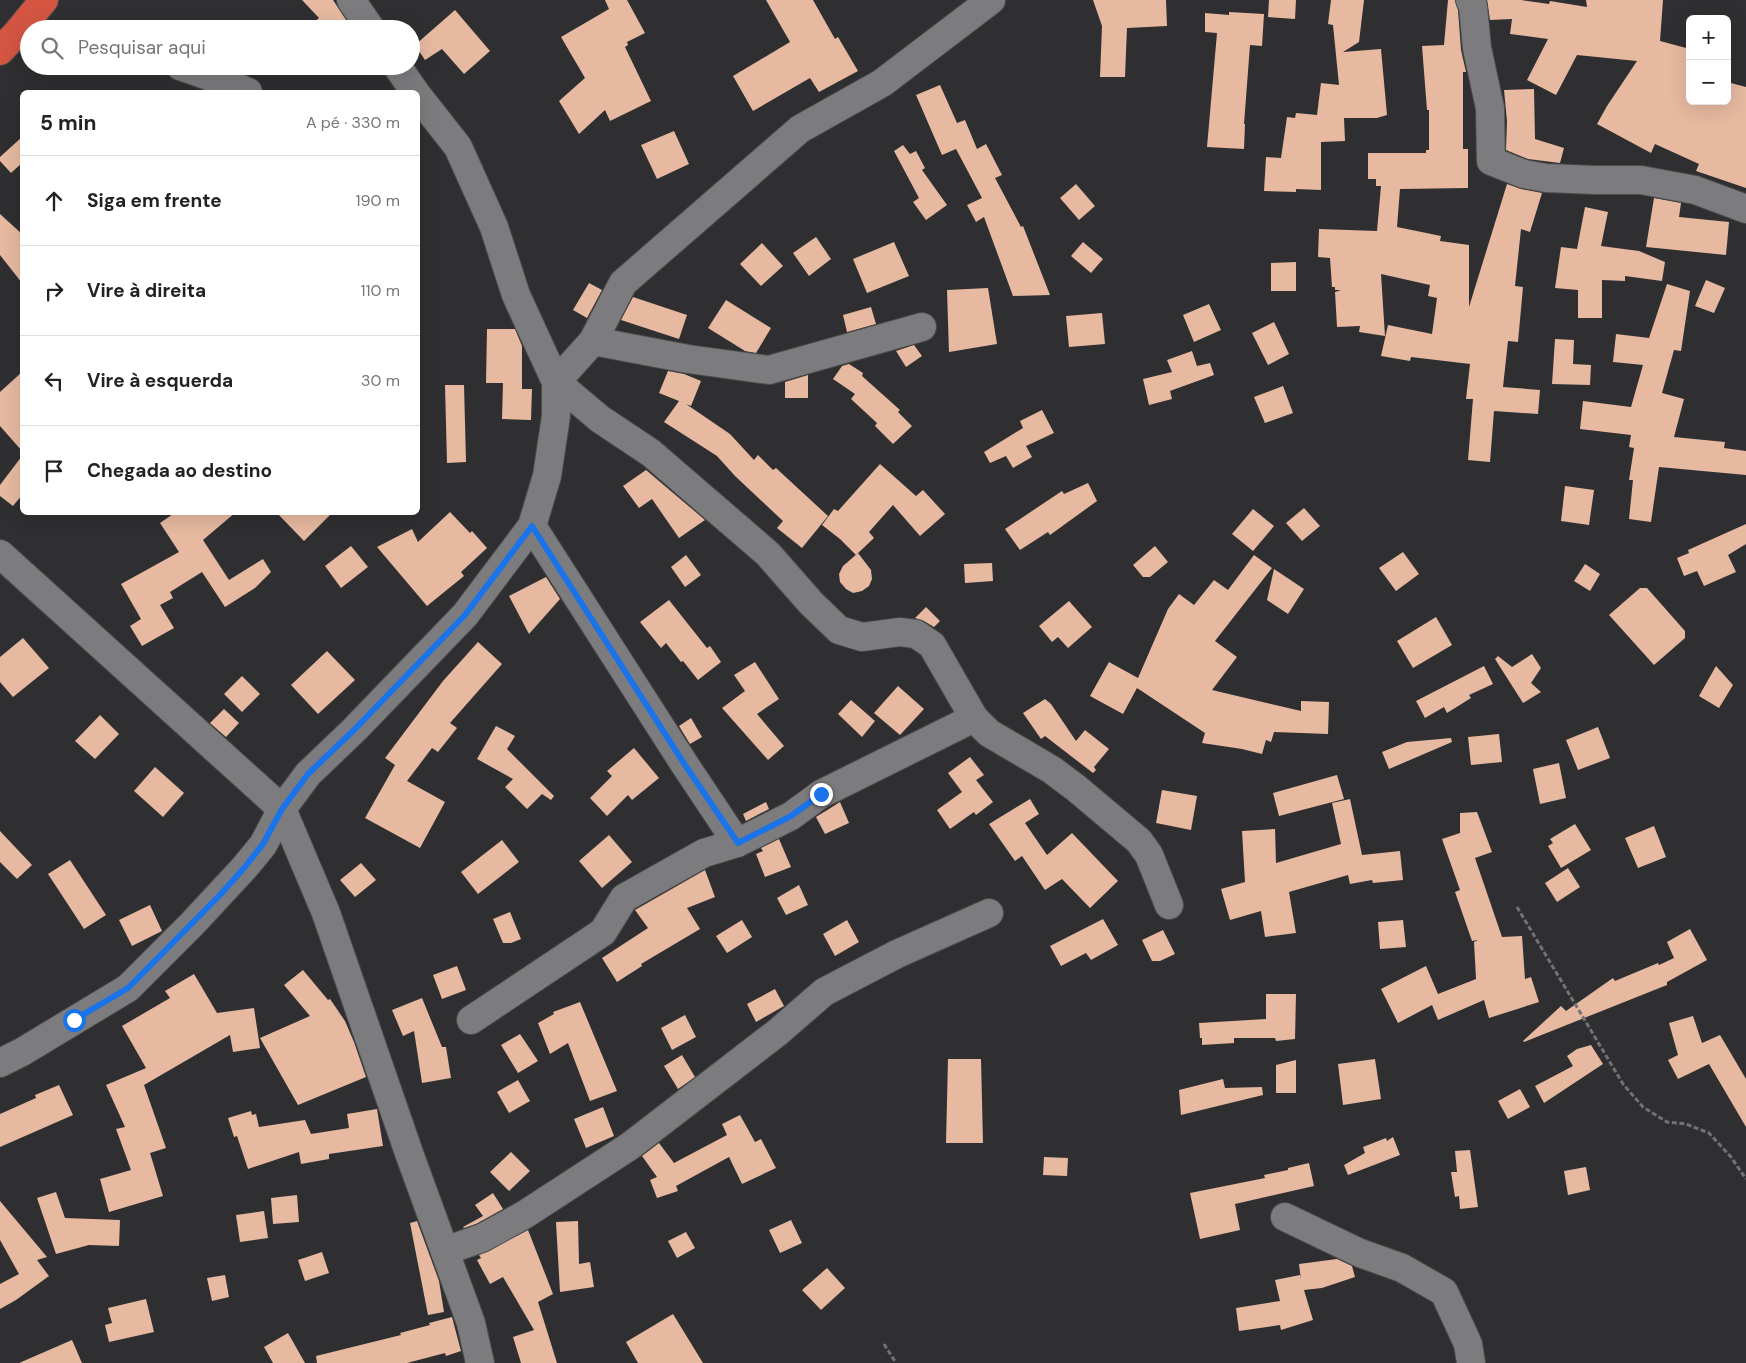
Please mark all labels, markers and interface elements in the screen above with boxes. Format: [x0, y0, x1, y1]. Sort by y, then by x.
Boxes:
map controls [1686, 15, 1731, 105]
button: + [1686, 15, 1731, 60]
search box [20, 20, 420, 75]
icon: search [38, 34, 66, 62]
text: Pesquisar aqui [78, 35, 206, 60]
button: − [1686, 60, 1731, 105]
text: 5 min [40, 109, 96, 137]
text: A pé · 330 m [306, 112, 400, 133]
icon: ahead [40, 187, 68, 215]
text: Siga em frente [87, 188, 222, 213]
text: 190 m [356, 190, 400, 211]
icon: right [40, 277, 68, 305]
text: Vire à direita [87, 278, 206, 303]
text: 110 m [361, 280, 400, 301]
icon: left [40, 367, 68, 395]
text: Vire à esquerda [87, 368, 233, 393]
text: 30 m [361, 370, 400, 391]
icon: arrive [40, 457, 68, 485]
text: Chegada ao destino [87, 458, 272, 483]
route end [810, 783, 833, 806]
route start [63, 1009, 86, 1032]

